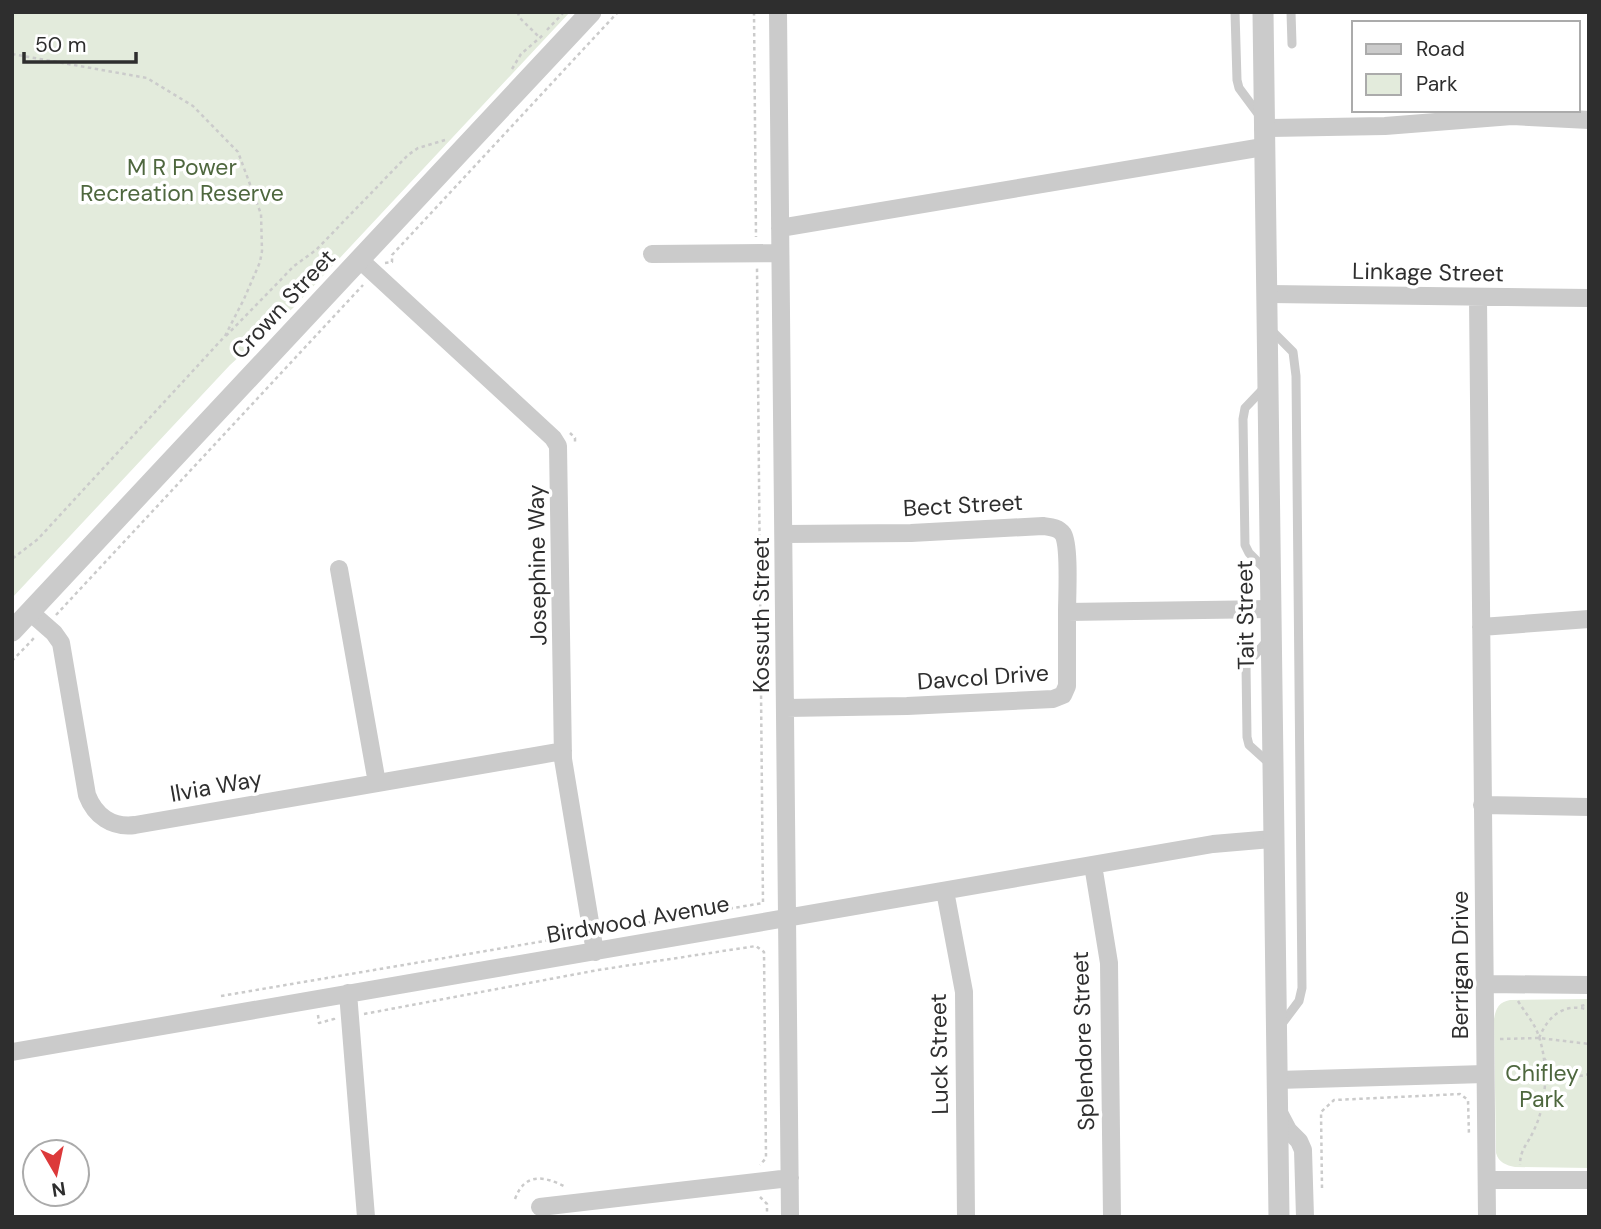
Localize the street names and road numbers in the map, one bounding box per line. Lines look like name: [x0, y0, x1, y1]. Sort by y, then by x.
street label: Crown Street: [224, 243, 342, 365]
street label: Linkage Street: [1352, 256, 1504, 288]
street label: Josephine Way: [521, 484, 553, 646]
street label: Bect Street: [902, 487, 1024, 523]
street label: Kossuth Street: [746, 537, 776, 693]
street label: Tait Street: [1229, 560, 1261, 670]
street label: Davcol Drive: [916, 657, 1050, 697]
street label: Ilvia Way: [168, 763, 265, 809]
street label: Birdwood Avenue: [544, 888, 732, 950]
street label: Berrigan Drive: [1445, 891, 1475, 1039]
street label: Splendore Street: [1065, 951, 1101, 1131]
street label: Luck Street: [923, 993, 955, 1115]

